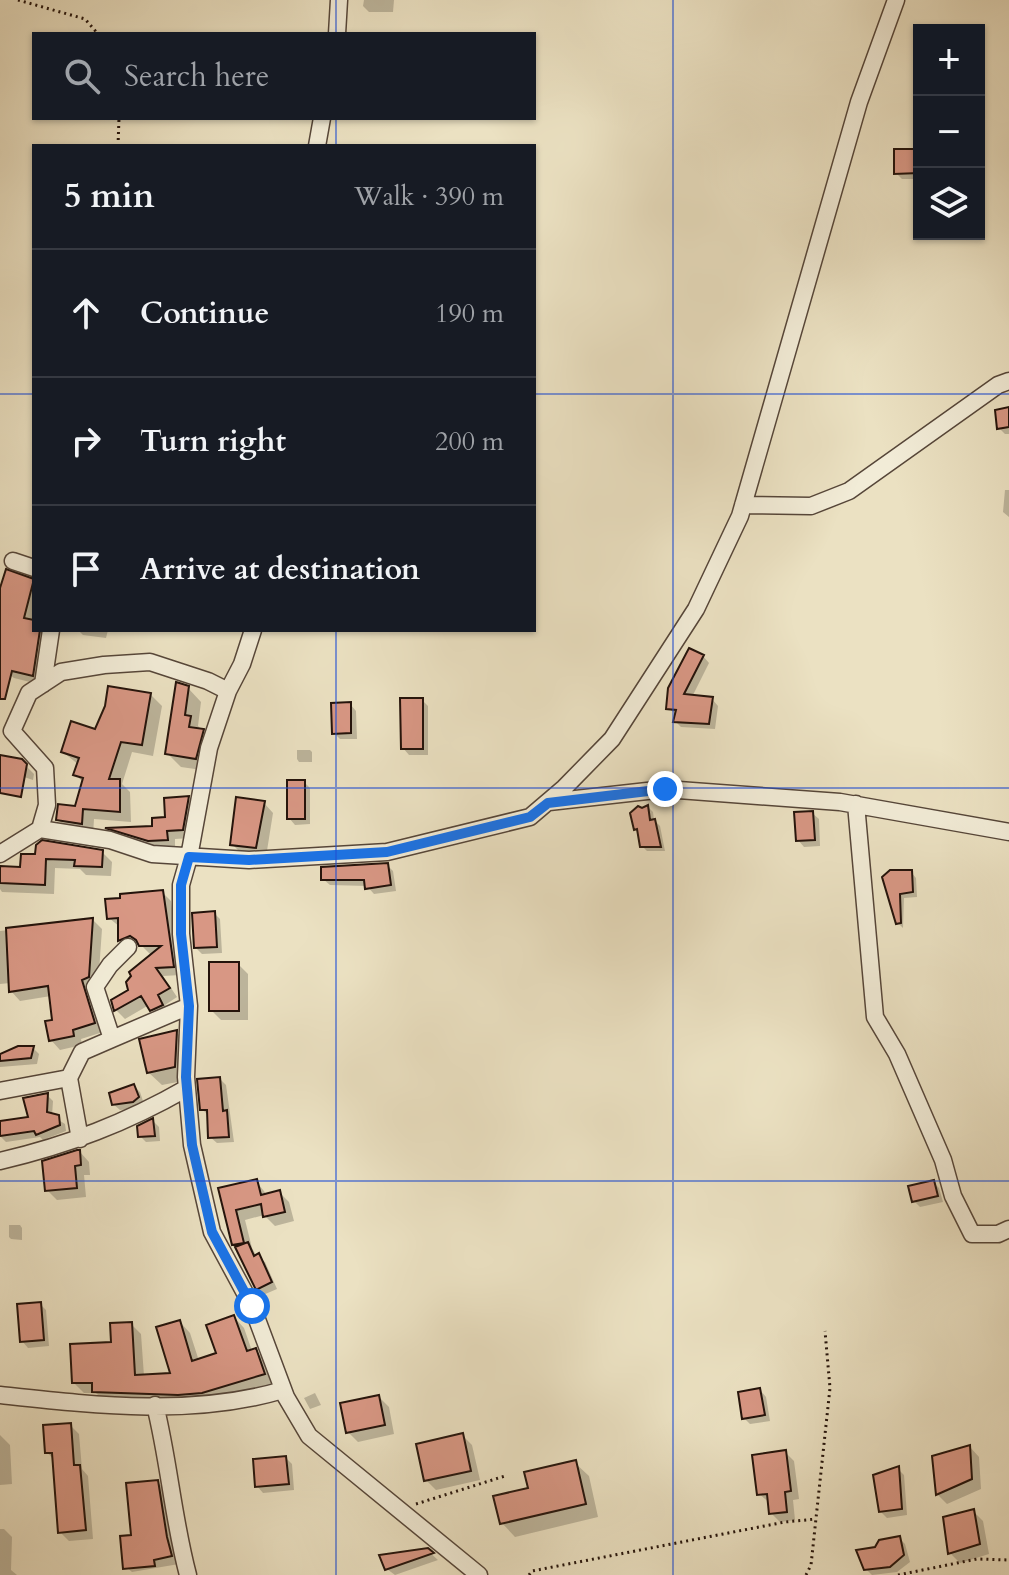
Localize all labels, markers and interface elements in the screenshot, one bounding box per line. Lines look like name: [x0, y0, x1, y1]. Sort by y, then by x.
map controls: [913, 24, 985, 240]
button: +: [913, 24, 985, 96]
search box: [32, 32, 536, 120]
icon: search: [60, 54, 104, 98]
text: Search here: [124, 56, 269, 97]
button: −: [913, 96, 985, 168]
button: layers: [913, 168, 985, 240]
text: 5 min: [64, 173, 155, 219]
text: Walk · 390 m: [354, 179, 504, 214]
icon: ahead: [64, 291, 108, 335]
text: Continue: [140, 293, 269, 334]
text: 190 m: [435, 296, 504, 331]
icon: right: [64, 419, 108, 463]
text: Turn right: [140, 421, 286, 462]
text: 200 m: [435, 424, 504, 459]
icon: arrive: [64, 547, 108, 591]
text: Arrive at destination: [140, 549, 420, 590]
route end: [647, 771, 683, 807]
route start: [234, 1288, 270, 1324]

